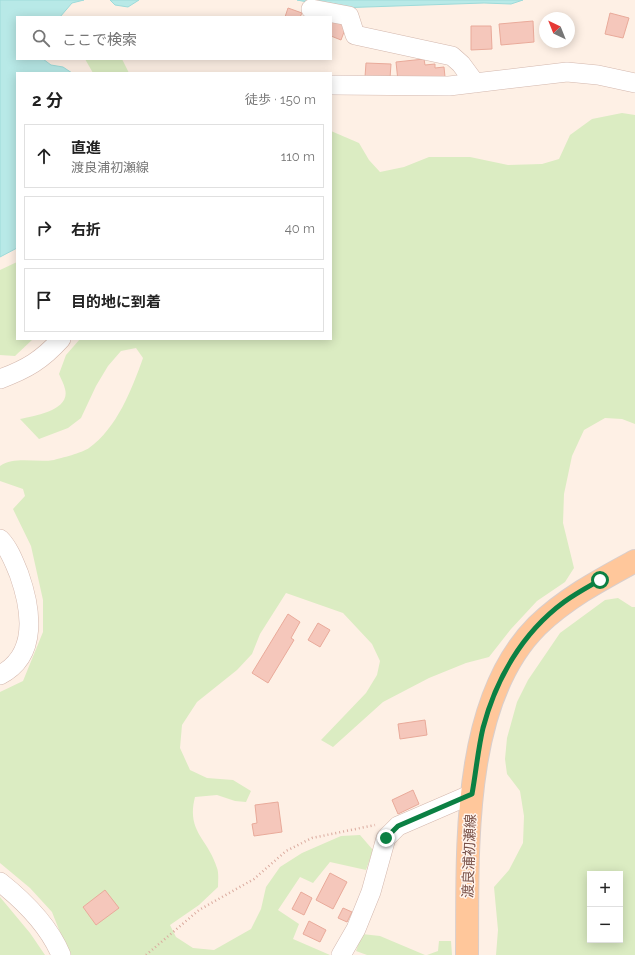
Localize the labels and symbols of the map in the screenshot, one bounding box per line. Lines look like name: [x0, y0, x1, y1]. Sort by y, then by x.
north arrow: [539, 12, 575, 48]
route start: [591, 571, 609, 589]
street label: 渡良浦初瀬線: [460, 814, 478, 898]
route end: [377, 829, 395, 847]

